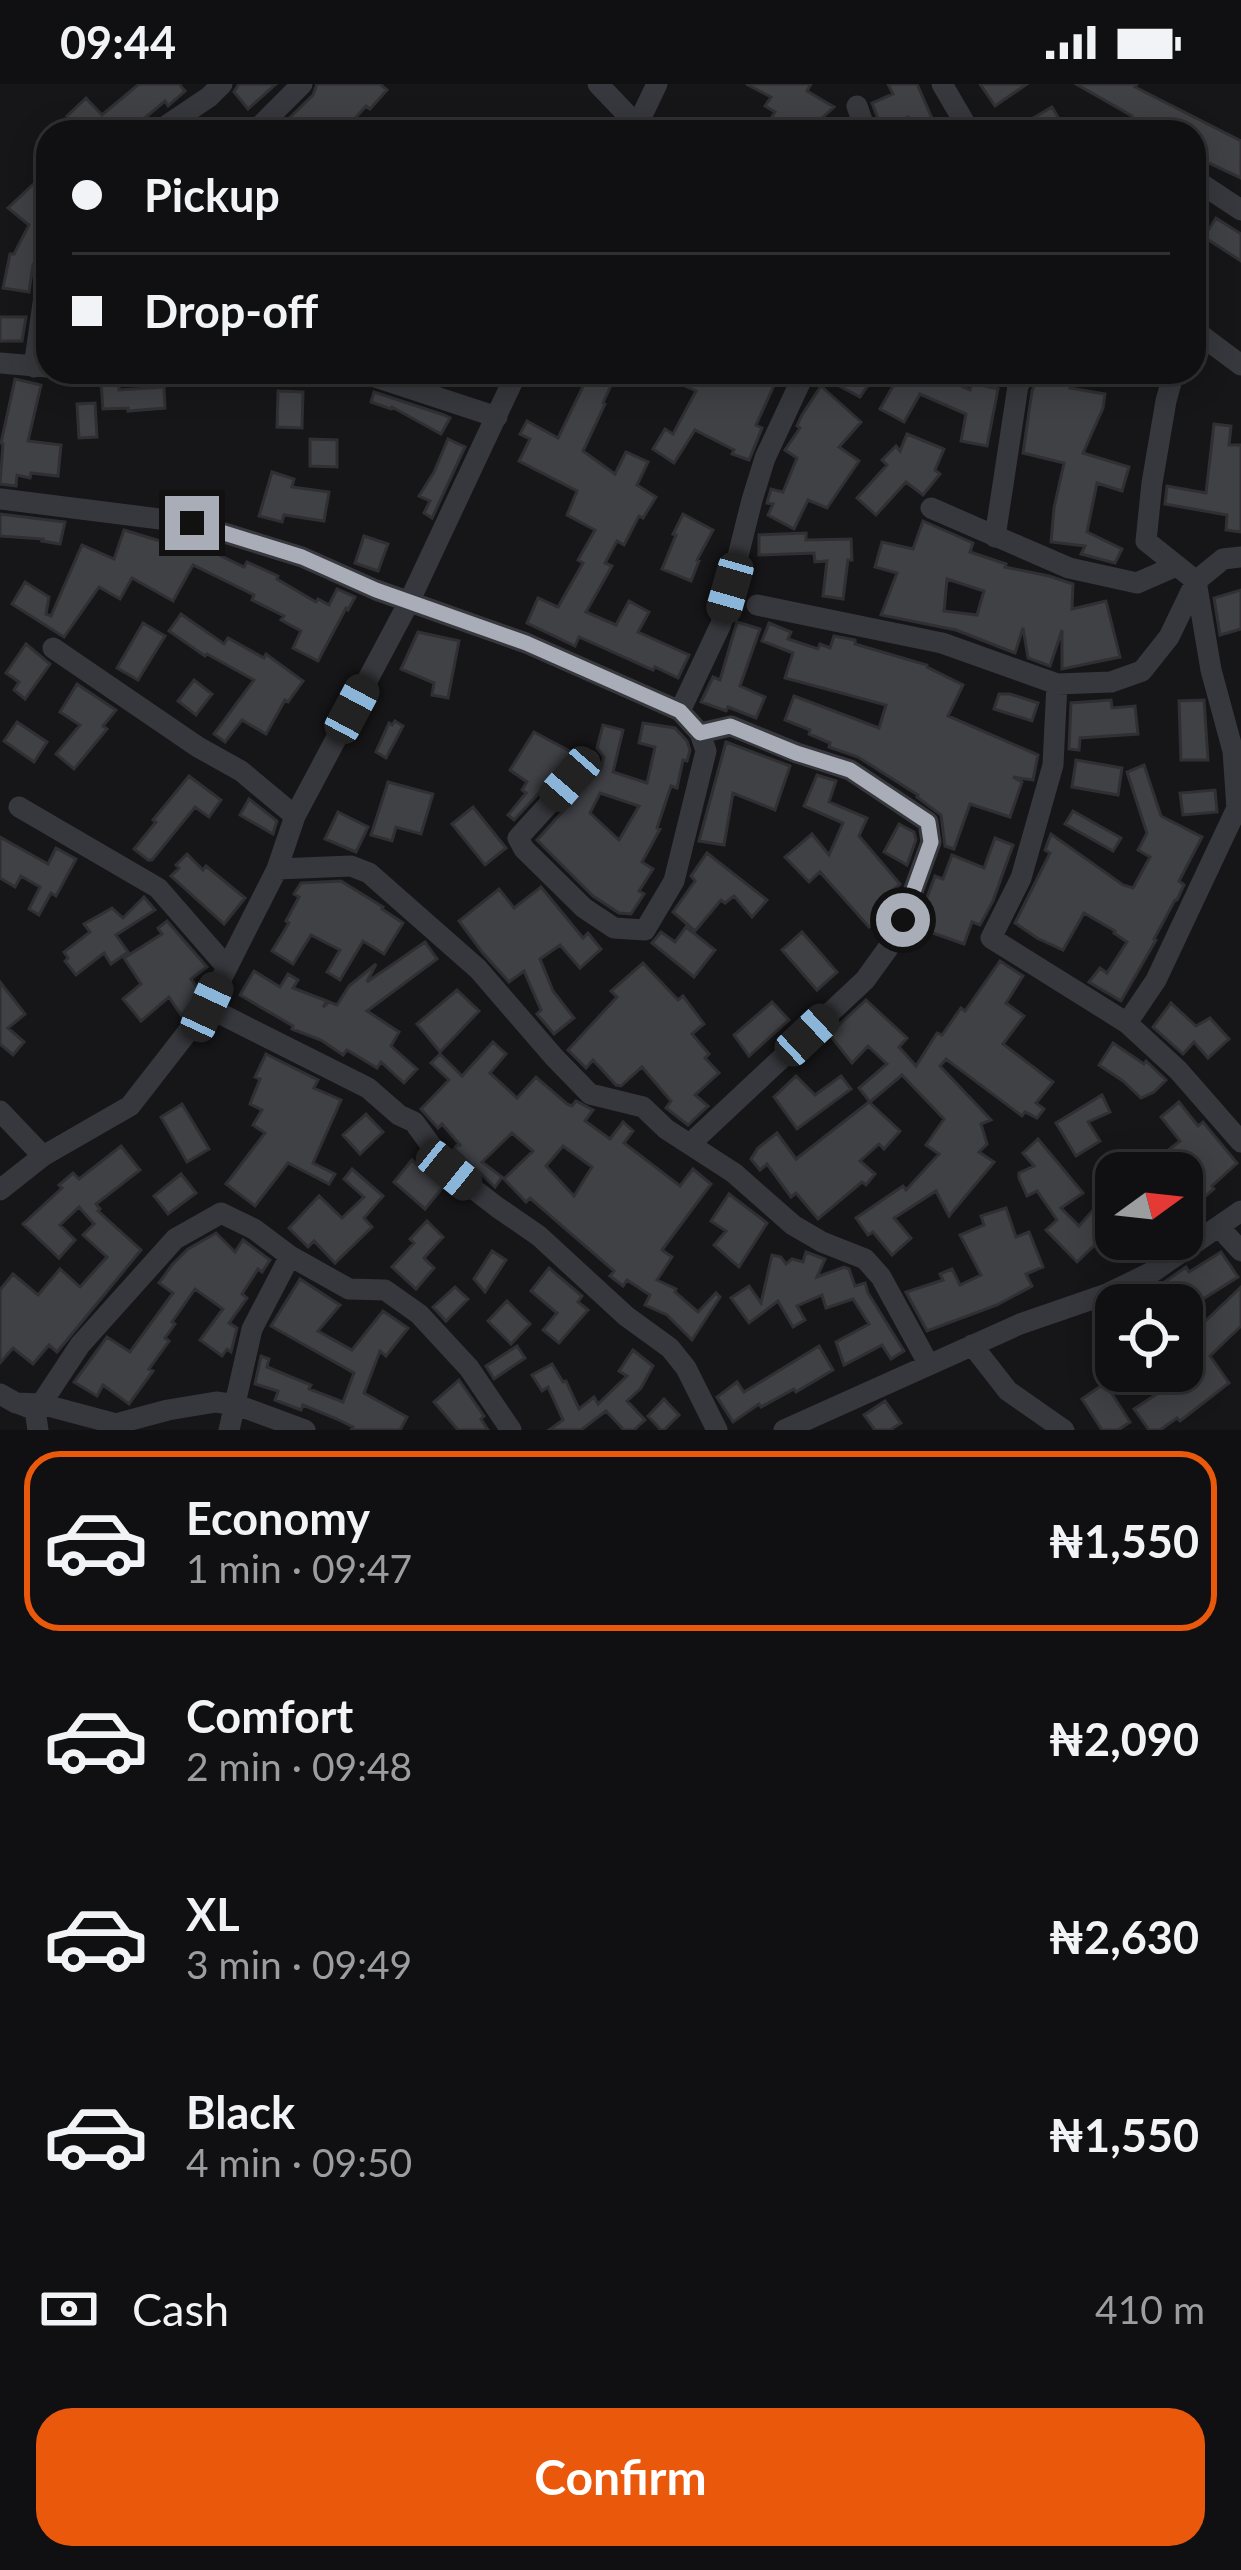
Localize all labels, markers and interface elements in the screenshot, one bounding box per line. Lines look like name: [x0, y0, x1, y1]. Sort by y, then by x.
text: 09:44: [60, 15, 176, 69]
text: Pickup: [144, 168, 280, 222]
text: Drop-off: [144, 284, 318, 338]
route end: [165, 496, 219, 550]
car: [703, 548, 757, 628]
car: [319, 669, 385, 749]
car: [533, 740, 607, 818]
route start: [876, 893, 930, 947]
car: [175, 967, 239, 1047]
car: [768, 997, 846, 1073]
car: [410, 1133, 488, 1207]
north arrow: [1095, 1152, 1203, 1260]
map controls: [1095, 1152, 1203, 1392]
button: locate: [1095, 1284, 1203, 1392]
icon: car: [42, 1487, 150, 1595]
text: Economy: [186, 1491, 370, 1545]
text: ₦1,550: [1048, 1514, 1199, 1568]
text: 1 min · 09:47: [186, 1545, 412, 1591]
icon: car: [42, 1685, 150, 1793]
text: Comfort: [186, 1689, 353, 1743]
text: ₦2,090: [1048, 1712, 1199, 1766]
text: 2 min · 09:48: [186, 1743, 412, 1789]
icon: car: [42, 1883, 150, 1991]
text: XL: [186, 1887, 240, 1941]
text: ₦2,630: [1048, 1910, 1199, 1964]
text: 3 min · 09:49: [186, 1941, 412, 1987]
icon: car: [42, 2081, 150, 2189]
text: Black: [186, 2085, 295, 2139]
text: ₦1,550: [1048, 2108, 1199, 2162]
text: 4 min · 09:50: [186, 2139, 412, 2185]
icon: cash: [36, 2276, 102, 2342]
text: Cash: [132, 2282, 229, 2336]
text: 410 m: [1095, 2286, 1205, 2332]
button: Confirm: [36, 2408, 1205, 2546]

